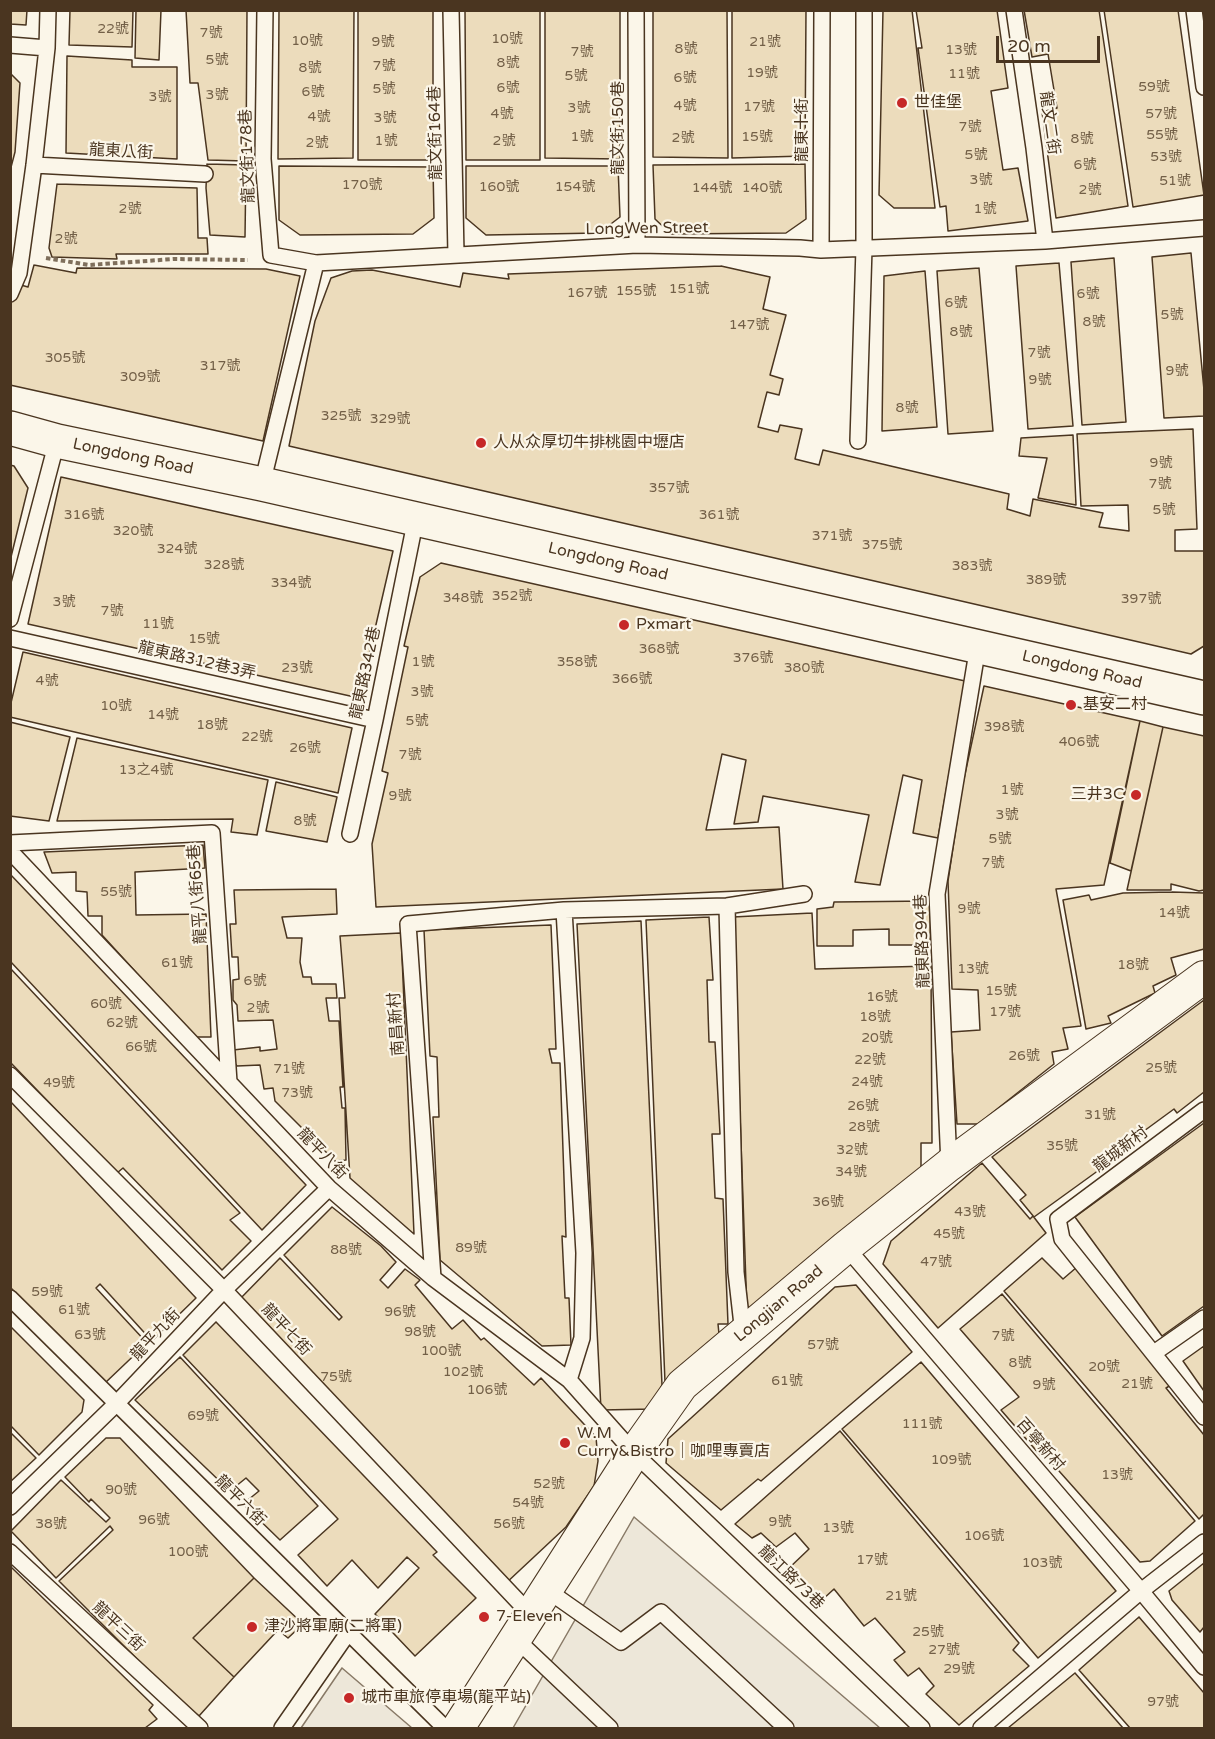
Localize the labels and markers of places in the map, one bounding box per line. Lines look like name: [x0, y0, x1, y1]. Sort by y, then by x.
place label: 世佳堡: [914, 93, 962, 113]
marker: 世佳堡: [895, 96, 909, 110]
place label: 人从众厚切牛排桃園中壢店: [493, 433, 685, 453]
marker: 人从众厚切牛排桃園中壢店: [474, 436, 488, 450]
place label: Pxmart: [636, 615, 691, 635]
marker: Pxmart: [617, 618, 631, 632]
place label: 基安二村: [1083, 695, 1147, 715]
marker: 基安二村: [1064, 698, 1078, 712]
place label: 三井3C: [1071, 785, 1124, 805]
marker: 三井3C: [1129, 788, 1143, 802]
place label: W.M Curry&Bistro｜咖哩專賣店: [577, 1424, 770, 1462]
marker: W.M Curry&Bistro｜咖哩專賣店: [558, 1436, 572, 1450]
place label: 7-Eleven: [496, 1607, 563, 1627]
marker: 7-Eleven: [477, 1610, 491, 1624]
place label: 津沙將軍廟(二將軍): [264, 1617, 402, 1637]
marker: 津沙將軍廟(二將軍): [245, 1620, 259, 1634]
place label: 城市車旅停車場(龍平站): [361, 1688, 531, 1708]
marker: 城市車旅停車場(龍平站): [342, 1691, 356, 1705]

